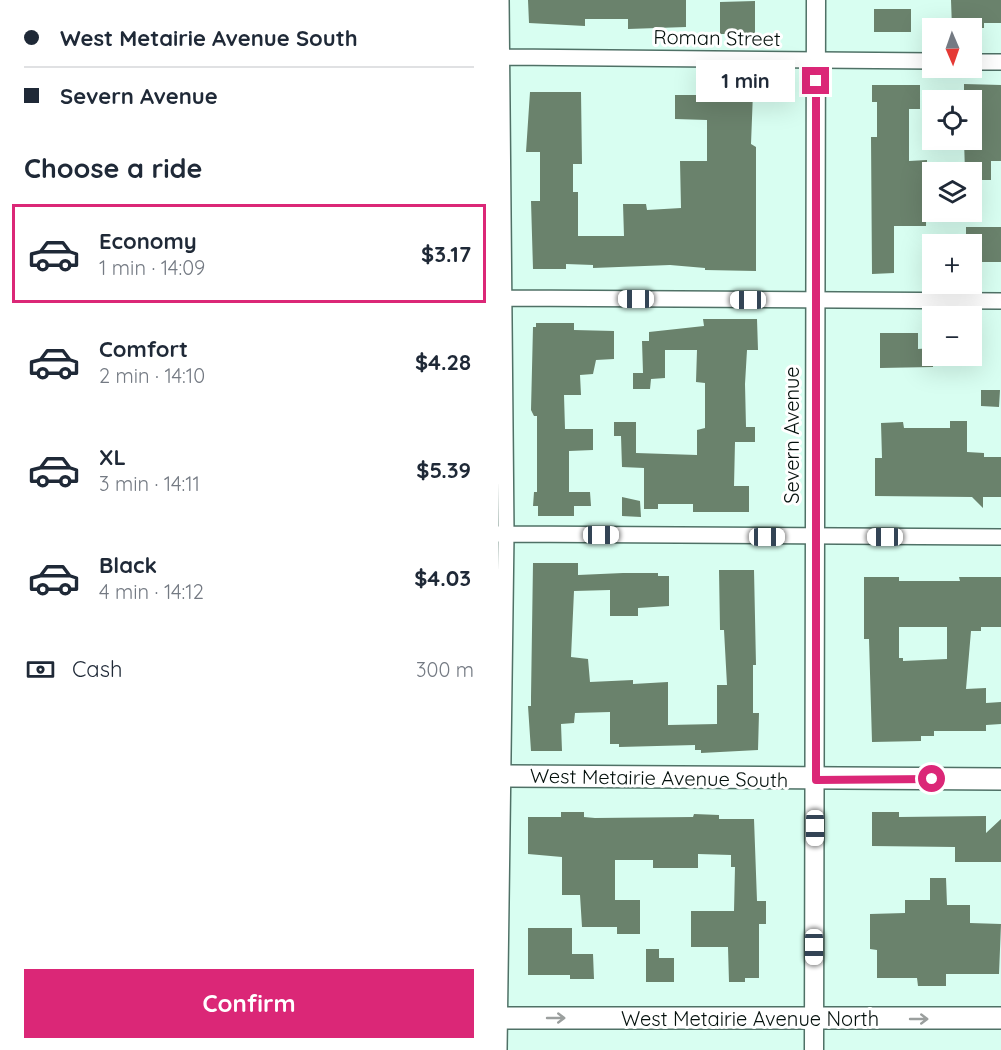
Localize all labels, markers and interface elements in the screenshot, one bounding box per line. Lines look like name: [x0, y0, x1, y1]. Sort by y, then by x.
north arrow: [922, 18, 982, 78]
map controls: [922, 18, 982, 366]
text: West Metairie Avenue South: [60, 24, 358, 52]
street label: Roman Street: [653, 24, 781, 51]
callout: 1 min: [696, 60, 795, 102]
route end: [802, 67, 829, 94]
text: 1 min: [721, 68, 770, 93]
text: Severn Avenue: [60, 82, 218, 110]
button: locate: [922, 90, 982, 150]
text: Choose a ride: [24, 151, 202, 185]
button: layers: [922, 162, 982, 222]
icon: car: [27, 227, 81, 281]
text: Economy: [99, 227, 197, 255]
button: +: [922, 234, 982, 294]
text: $3.17: [421, 240, 471, 268]
text: 1 min · 14:09: [99, 255, 205, 280]
car: [618, 290, 654, 308]
car: [730, 291, 766, 309]
button: −: [922, 306, 982, 366]
icon: car: [27, 335, 81, 389]
text: Comfort: [99, 335, 188, 363]
text: $4.28: [415, 348, 471, 376]
text: 2 min · 14:10: [99, 363, 205, 388]
street label: Severn Avenue: [779, 366, 804, 504]
icon: car: [27, 443, 81, 497]
text: XL: [99, 443, 126, 471]
text: $5.39: [416, 456, 471, 484]
text: 3 min · 14:11: [99, 471, 200, 496]
car: [583, 526, 619, 544]
car: [749, 528, 785, 546]
car: [867, 528, 903, 546]
icon: car: [27, 551, 81, 605]
text: Black: [99, 551, 157, 579]
text: $4.03: [414, 564, 471, 592]
text: 4 min · 14:12: [99, 579, 204, 604]
icon: cash: [24, 653, 57, 686]
text: Cash: [72, 655, 123, 683]
text: 300 m: [416, 657, 474, 682]
street label: West Metairie Avenue South: [530, 763, 788, 792]
route start: [918, 765, 945, 792]
car: [806, 810, 824, 846]
car: [805, 929, 823, 965]
button: Confirm: [24, 969, 474, 1038]
street label: West Metairie Avenue North: [621, 1006, 879, 1031]
one-way arrow: [546, 1012, 566, 1024]
one-way arrow: [909, 1013, 929, 1025]

